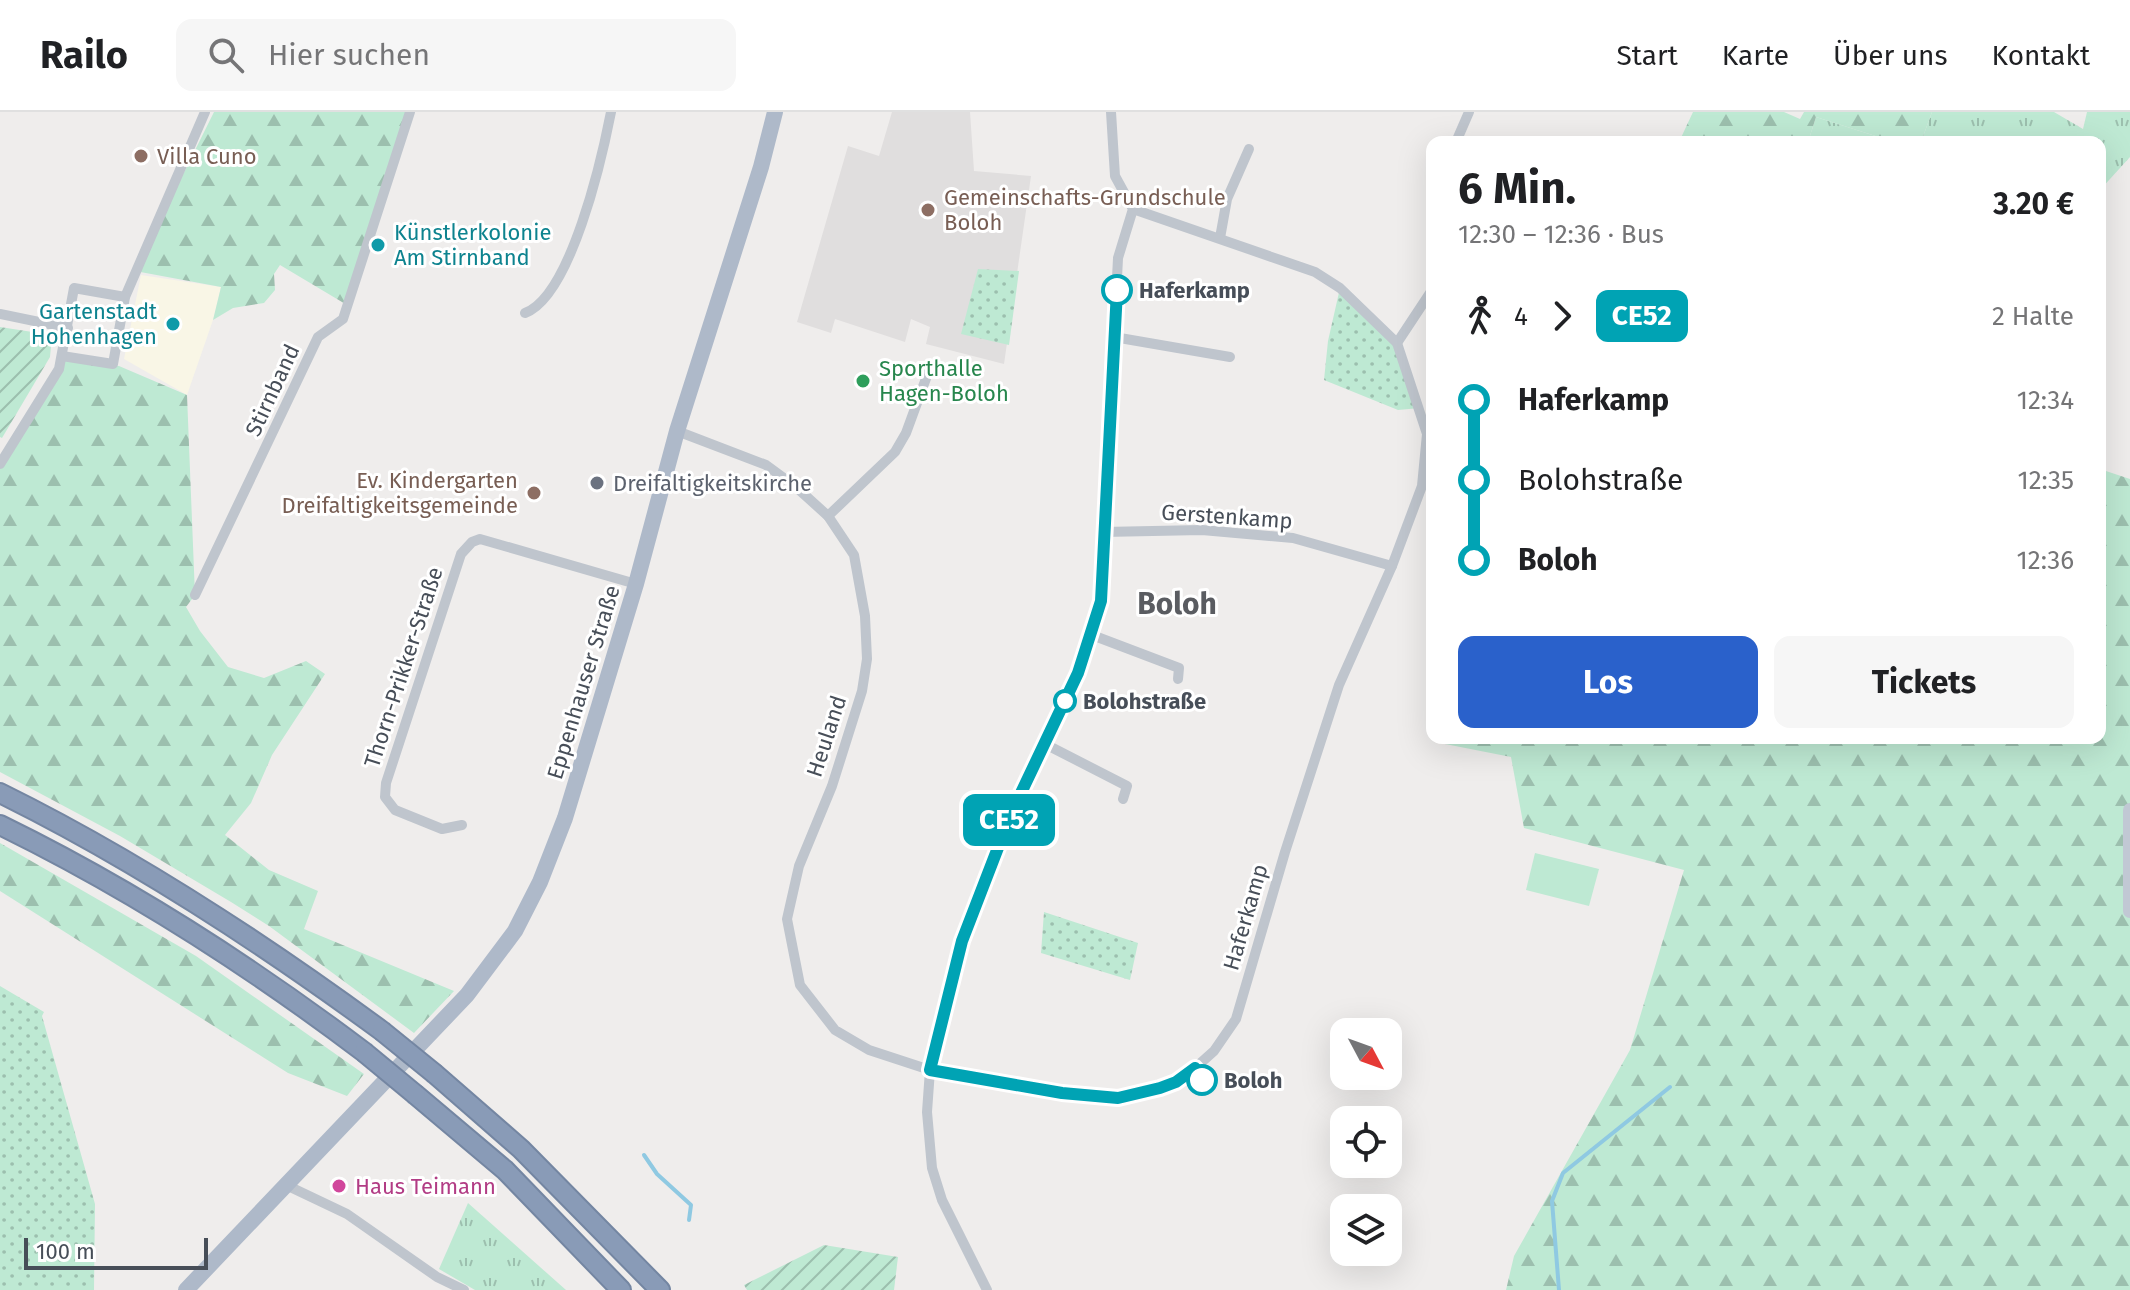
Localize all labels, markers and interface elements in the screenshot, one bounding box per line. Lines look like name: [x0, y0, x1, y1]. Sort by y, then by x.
search box: [176, 19, 736, 91]
text: Railo: [40, 32, 128, 78]
icon: search: [204, 33, 248, 77]
text: Hier suchen: [268, 37, 430, 73]
text: Start: [1616, 39, 1678, 72]
text: Karte: [1722, 39, 1789, 72]
text: Über uns: [1833, 39, 1948, 72]
text: Kontakt: [1992, 39, 2090, 72]
place label: Villa Cuno: [157, 143, 257, 170]
marker: Villa Cuno: [132, 147, 150, 165]
text: 6 Min.: [1458, 162, 1576, 215]
place label: Gemeinschafts-Grundschule Boloh: [944, 184, 1226, 236]
text: 3.20 €: [1993, 186, 2074, 222]
marker: Gemeinschafts-Grundschule Boloh: [919, 201, 937, 219]
place label: Künstlerkolonie Am Stirnband: [394, 219, 551, 271]
text: 12:30 – 12:36 · Bus: [1458, 219, 1664, 250]
marker: Künstlerkolonie Am Stirnband: [369, 236, 387, 254]
marker: Haferkamp: [1102, 275, 1132, 305]
place label: Haferkamp: [1139, 277, 1250, 304]
icon: walk: [1458, 294, 1502, 338]
icon: forward: [1540, 294, 1584, 338]
place label: Gartenstadt Hohenhagen: [31, 298, 157, 350]
text: CE52: [1612, 299, 1672, 332]
text: 4: [1514, 301, 1528, 332]
text: 2 Halte: [1992, 301, 2074, 332]
marker: Gartenstadt Hohenhagen: [164, 315, 182, 333]
street label: Stirnband: [239, 340, 305, 441]
place label: Sporthalle Hagen-Boloh: [879, 355, 1009, 407]
marker: Sporthalle Hagen-Boloh: [854, 372, 872, 390]
text: Haferkamp: [1518, 382, 1669, 418]
text: 12:34: [2017, 385, 2074, 416]
text: Bolohstraße: [1518, 462, 1683, 498]
text: 12:35: [2017, 465, 2074, 496]
place label: Ev. Kindergarten Dreifaltigkeitsgemeinde: [281, 467, 518, 519]
place label: Dreifaltigkeitskirche: [613, 470, 812, 497]
marker: Dreifaltigkeitskirche: [588, 474, 606, 492]
marker: Ev. Kindergarten Dreifaltigkeitsgemeinde: [525, 484, 543, 502]
street label: Gerstenkamp: [1160, 498, 1294, 535]
text: Boloh: [1518, 542, 1598, 578]
text: 12:36: [2017, 545, 2074, 576]
street label: Thorn-Prikker-Straße: [358, 564, 449, 771]
street label: Eppenhauser Straße: [541, 582, 626, 782]
district label: Boloh: [1137, 586, 1217, 622]
button: Los: [1458, 636, 1758, 728]
button: Tickets: [1774, 636, 2074, 728]
place label: Bolohstraße: [1083, 688, 1206, 715]
marker: Bolohstraße: [1054, 690, 1076, 712]
street label: Heuland: [801, 692, 852, 780]
line badge: CE52: [953, 794, 1065, 846]
text: CE52: [979, 803, 1039, 836]
street label: Haferkamp: [1217, 861, 1274, 973]
north arrow: [1330, 1018, 1402, 1090]
map controls: [1330, 1018, 1402, 1266]
marker: Boloh: [1187, 1065, 1217, 1095]
place label: Boloh: [1224, 1067, 1282, 1094]
button: locate: [1330, 1106, 1402, 1178]
place label: Haus Teimann: [355, 1173, 496, 1200]
marker: Haus Teimann: [330, 1177, 348, 1195]
button: layers: [1330, 1194, 1402, 1266]
scale bar: [24, 1234, 208, 1270]
text: 100 m: [36, 1238, 95, 1265]

